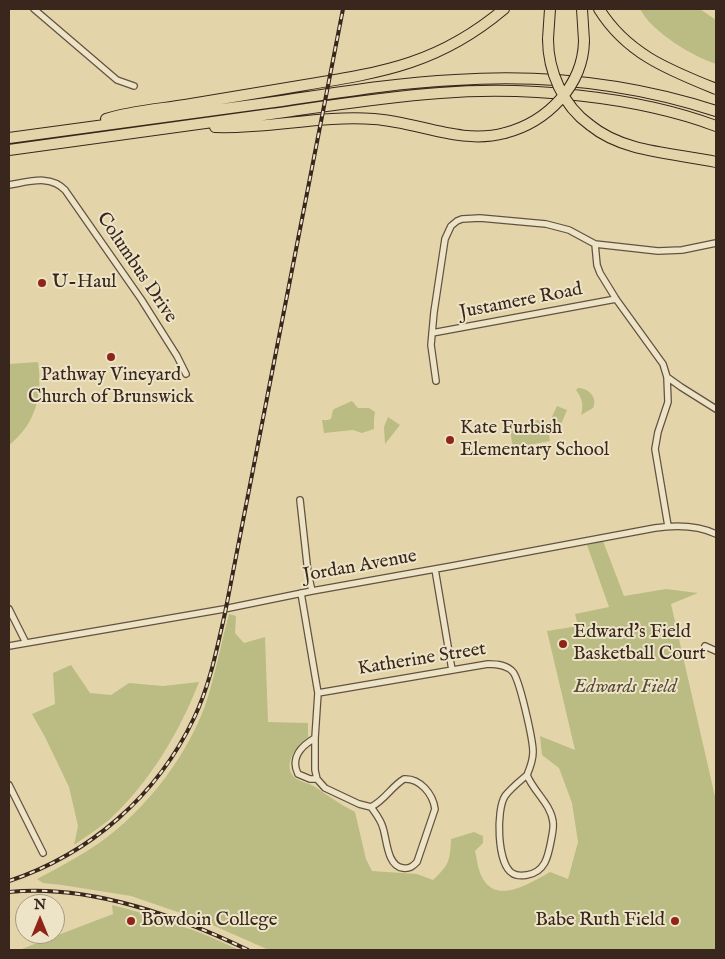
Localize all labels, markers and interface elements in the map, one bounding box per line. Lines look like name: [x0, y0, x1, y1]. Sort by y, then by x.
street label: Columbus Drive: [91, 208, 181, 328]
place label: U-Haul: [52, 272, 116, 294]
marker: U-Haul: [36, 277, 48, 289]
street label: Justamere Road: [458, 279, 584, 325]
marker: Pathway Vineyard Church of Brunswick: [105, 351, 117, 363]
place label: Pathway Vineyard Church of Brunswick: [28, 365, 194, 409]
place label: Kate Furbish Elementary School: [460, 418, 609, 462]
marker: Kate Furbish Elementary School: [444, 434, 456, 446]
street label: Jordan Avenue: [301, 546, 419, 588]
place label: Edward's Field Basketball Court: [573, 622, 706, 666]
marker: Edward's Field Basketball Court: [557, 638, 569, 650]
street label: Katherine Street: [356, 639, 488, 681]
park label: Edwards Field: [573, 677, 677, 699]
north arrow: [15, 894, 65, 944]
text: N: [34, 896, 46, 914]
place label: Bowdoin College: [141, 910, 277, 932]
place label: Babe Ruth Field: [535, 910, 665, 932]
marker: Bowdoin College: [125, 915, 137, 927]
marker: Babe Ruth Field: [669, 915, 681, 927]

